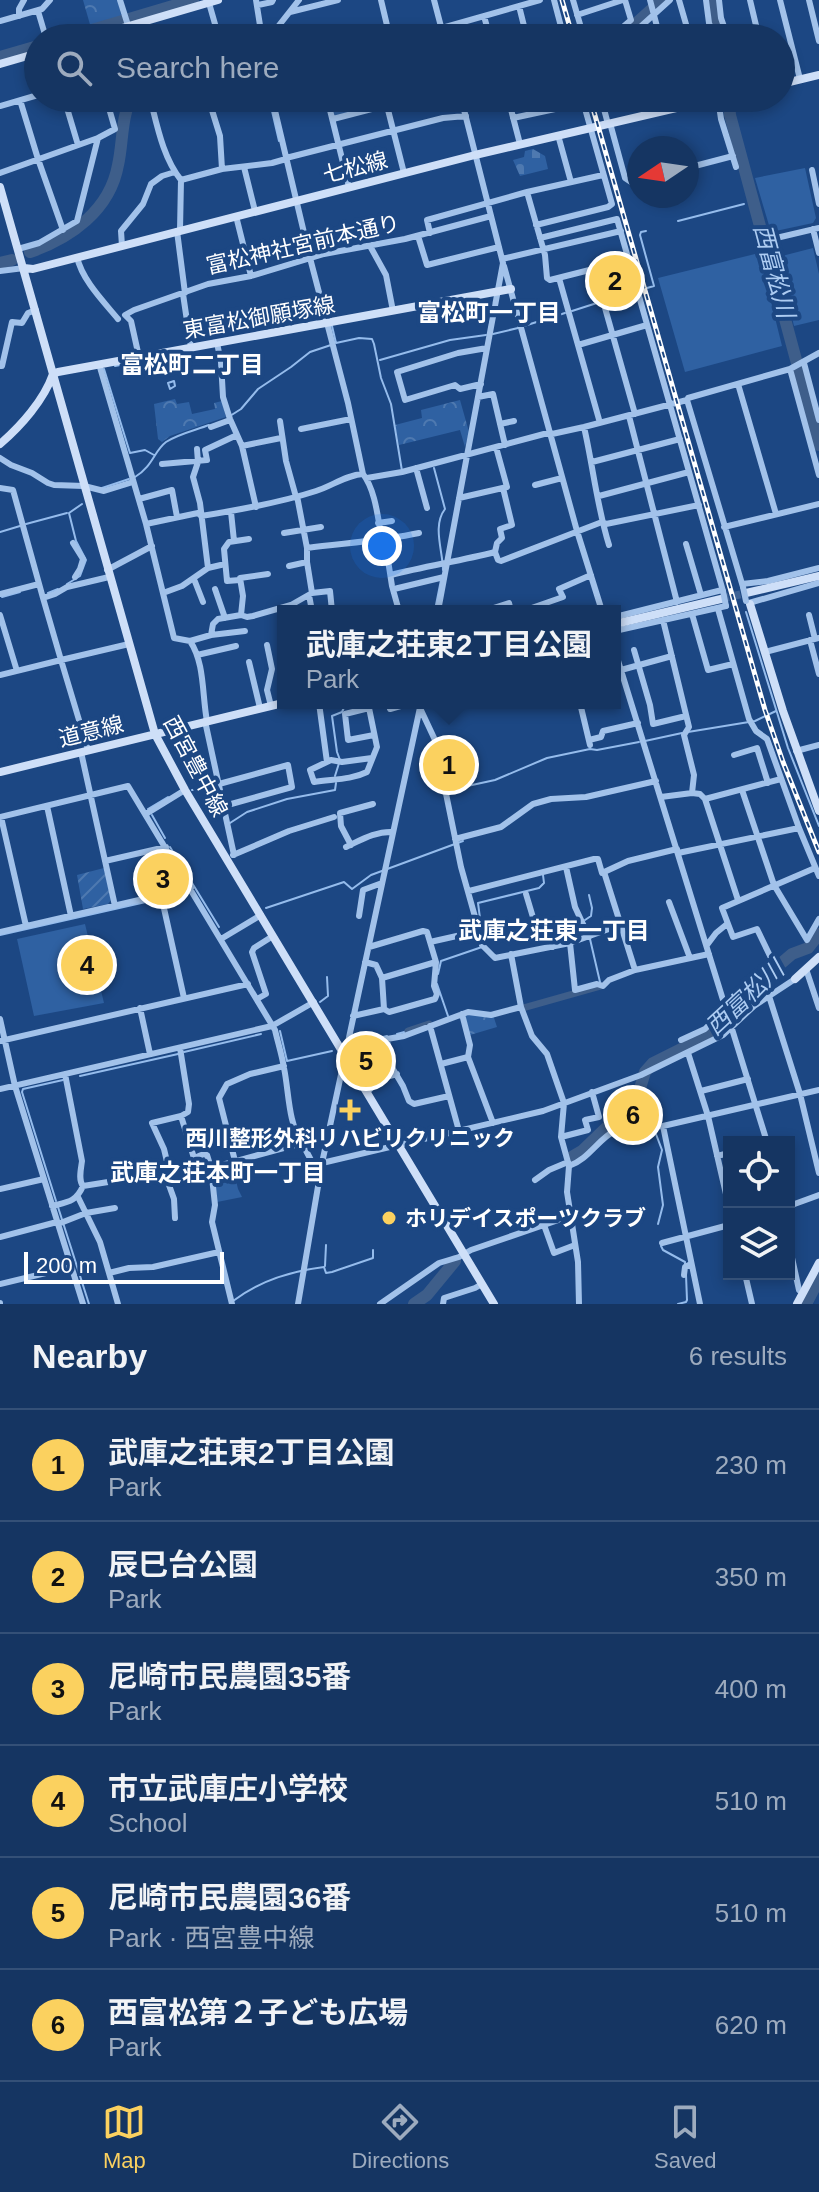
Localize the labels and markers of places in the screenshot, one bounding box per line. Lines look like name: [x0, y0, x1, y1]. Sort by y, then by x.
pin: 2: [589, 251, 641, 311]
pin: 1: [423, 735, 475, 795]
pin: 3: [137, 849, 189, 909]
pin: 4: [61, 935, 113, 995]
pin: 5: [340, 1031, 392, 1091]
pin: 6: [607, 1085, 659, 1145]
marker: 西川整形外科リハビリクリニック: [339, 1099, 361, 1121]
place label: 西川整形外科リハビリクリニック: [185, 1126, 515, 1151]
place label: ホリデイスポーツクラブ: [405, 1206, 646, 1231]
marker: ホリデイスポーツクラブ: [380, 1209, 398, 1227]

